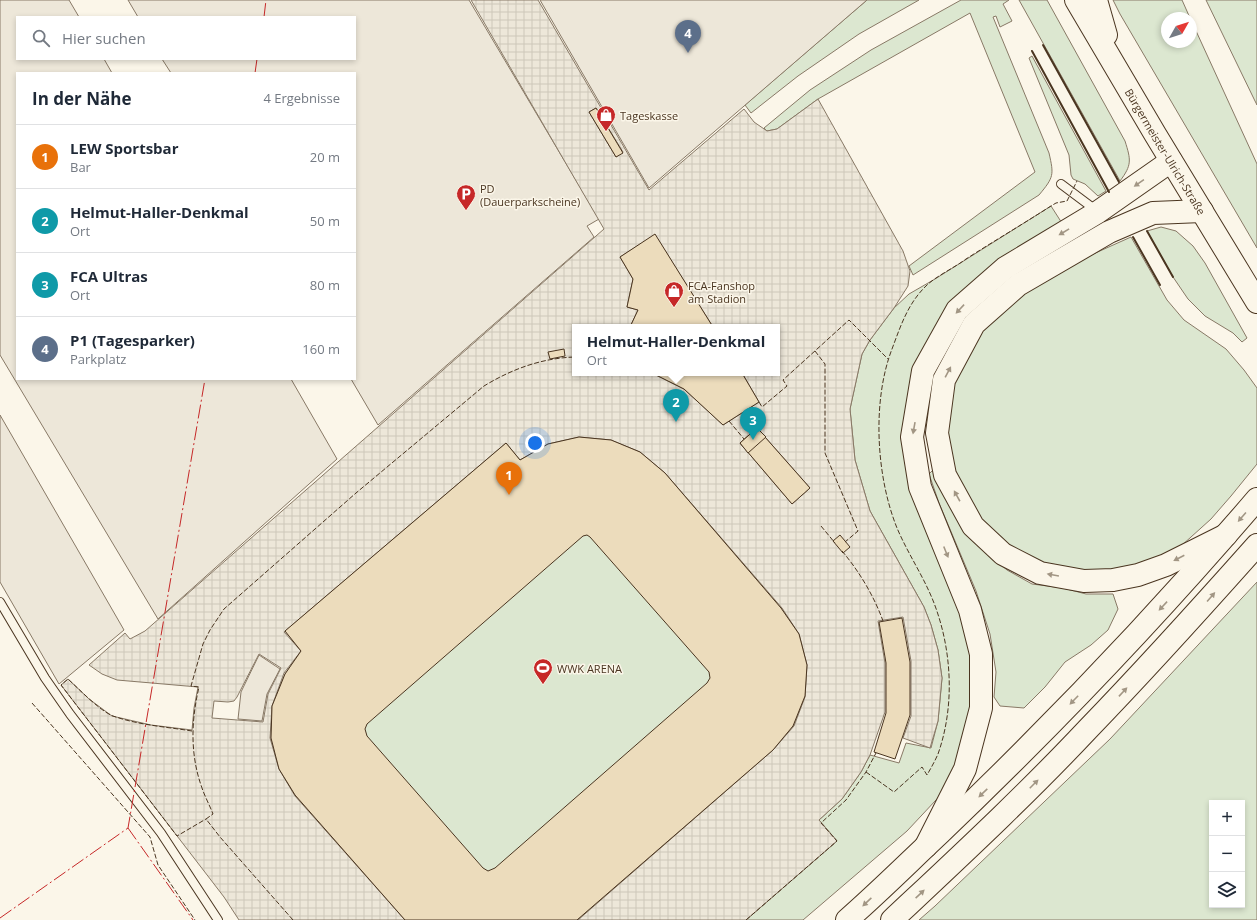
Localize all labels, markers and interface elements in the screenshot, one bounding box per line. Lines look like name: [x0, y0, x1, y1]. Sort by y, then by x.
north arrow: [1161, 12, 1197, 48]
search box: [16, 16, 356, 60]
pin: 4: [675, 20, 701, 53]
icon: search: [30, 27, 52, 49]
text: Hier suchen: [62, 28, 146, 48]
street label: Bürgermeister-Ulrich-Straße: [1122, 85, 1210, 217]
text: In der Nähe: [32, 87, 131, 110]
text: 4 Ergebnisse: [263, 89, 340, 107]
shop icon: Tageskasse: [595, 104, 617, 132]
place label: Tageskasse: [620, 108, 678, 123]
text: LEW Sportsbar: [70, 138, 178, 158]
text: 1: [41, 148, 49, 166]
text: 20 m: [310, 148, 340, 166]
text: Bar: [70, 158, 91, 176]
one-way arrow: [1134, 179, 1144, 187]
place label: PD (Dauerparkscheine): [480, 181, 580, 209]
parking icon: PD (Dauerparkscheine): [455, 183, 477, 211]
text: Helmut-Haller-Denkmal: [70, 202, 249, 222]
text: 2: [41, 212, 49, 230]
text: 50 m: [310, 212, 340, 230]
text: Ort: [70, 222, 90, 240]
one-way arrow: [1058, 229, 1070, 236]
text: FCA Ultras: [70, 266, 148, 286]
text: 3: [41, 276, 49, 294]
text: 80 m: [310, 276, 340, 294]
place label: FCA-Fanshop am Stadion: [688, 278, 755, 306]
shop icon: FCA-Fanshop am Stadion: [663, 280, 685, 308]
text: Ort: [70, 286, 90, 304]
one-way arrow: [955, 304, 965, 314]
popup: [572, 324, 780, 376]
text: P1 (Tagesparker): [70, 330, 195, 350]
text: Helmut-Haller-Denkmal: [587, 331, 765, 351]
text: 4: [41, 340, 49, 358]
text: 160 m: [302, 340, 340, 358]
text: Parkplatz: [70, 350, 126, 368]
text: Ort: [587, 351, 607, 369]
one-way arrow: [945, 366, 952, 378]
pin: 2: [663, 389, 689, 422]
pin: 3: [740, 407, 766, 440]
one-way arrow: [911, 422, 917, 434]
your location: [525, 433, 545, 453]
pin: 1: [496, 462, 522, 495]
one-way arrow: [953, 491, 960, 502]
one-way arrow: [1237, 512, 1246, 522]
one-way arrow: [944, 546, 950, 558]
one-way arrow: [1173, 555, 1185, 562]
one-way arrow: [1047, 572, 1059, 578]
one-way arrow: [1207, 592, 1216, 602]
one-way arrow: [1159, 601, 1168, 611]
sports icon: WWK ARENA: [532, 657, 554, 685]
place label: WWK ARENA: [557, 661, 622, 676]
one-way arrow: [1118, 688, 1127, 697]
one-way arrow: [1069, 695, 1079, 705]
one-way arrow: [1029, 779, 1039, 789]
one-way arrow: [978, 788, 988, 797]
map controls: [1209, 800, 1245, 908]
button: +: [1209, 800, 1245, 836]
button: −: [1209, 836, 1245, 872]
button: layers: [1209, 872, 1245, 908]
one-way arrow: [915, 889, 925, 898]
one-way arrow: [862, 897, 872, 907]

